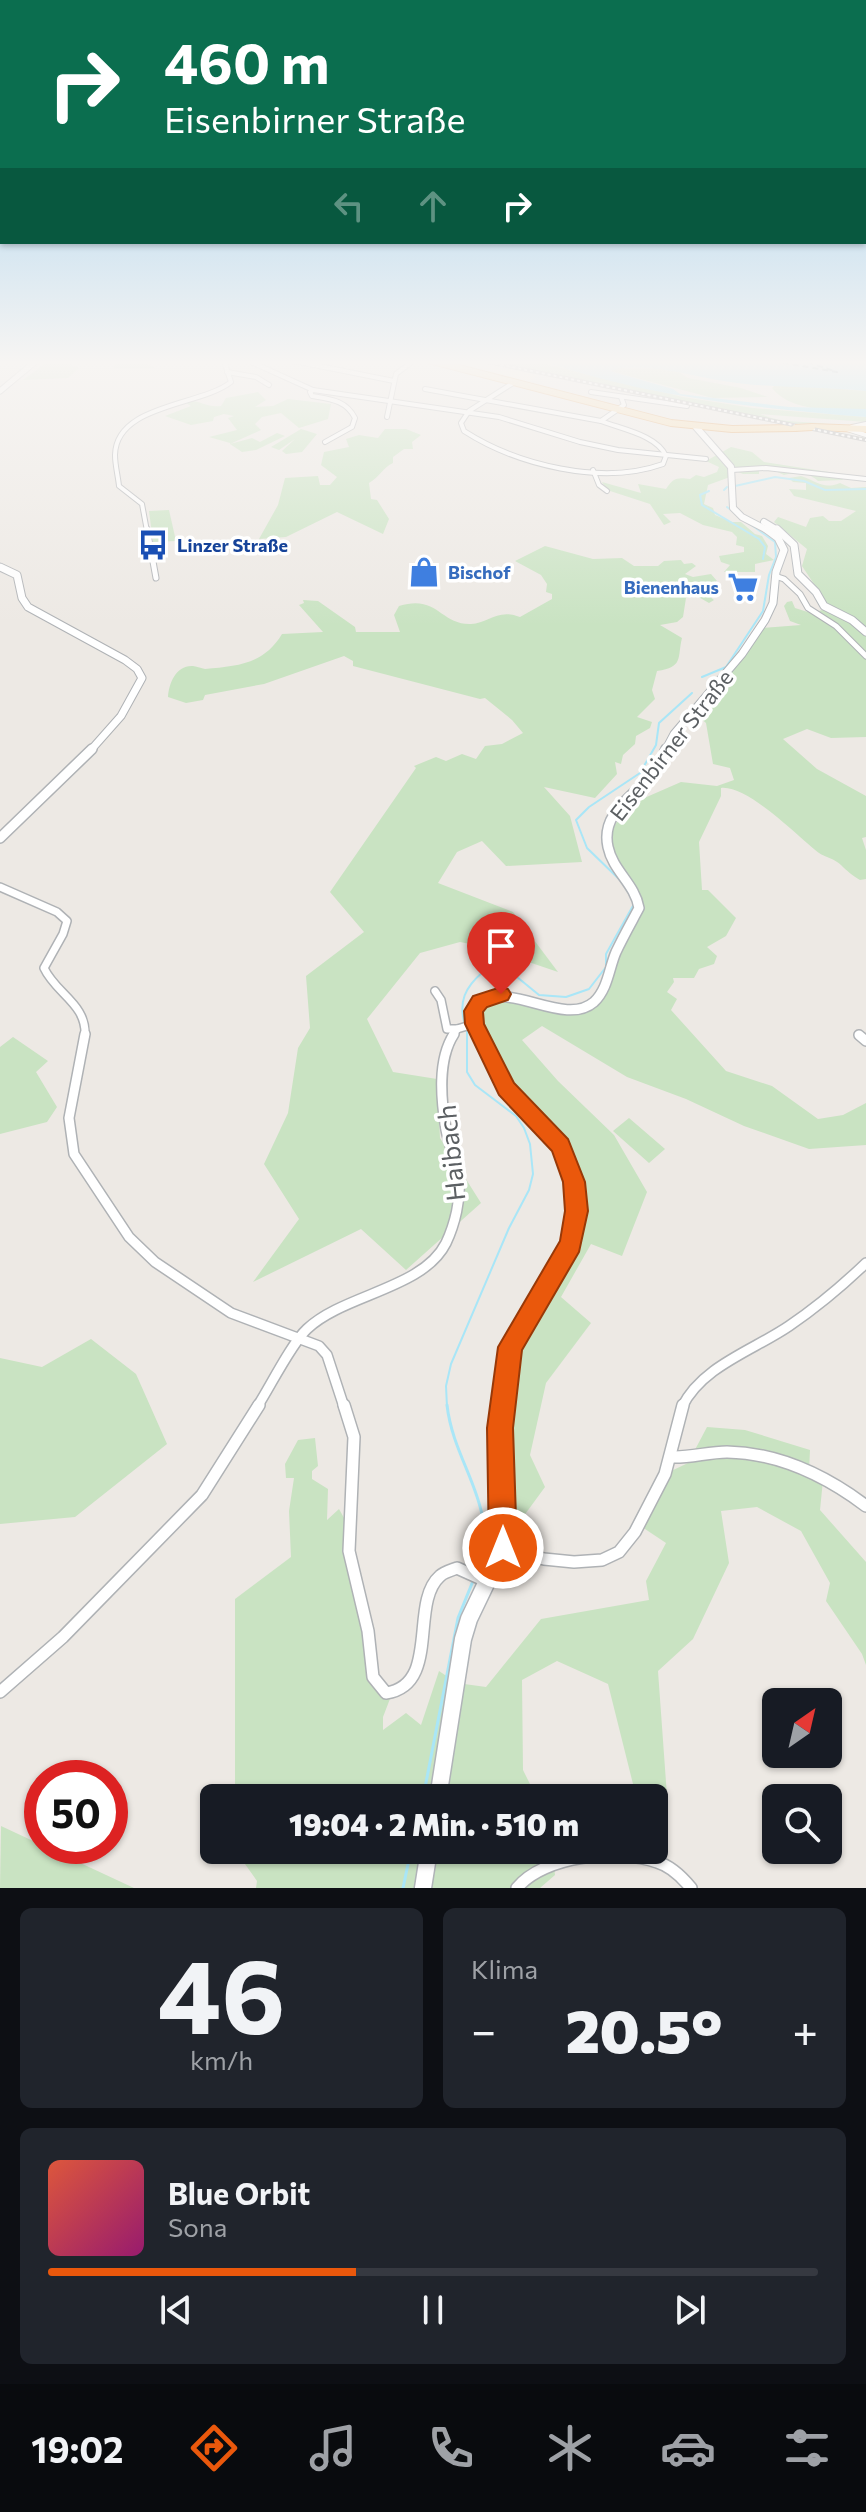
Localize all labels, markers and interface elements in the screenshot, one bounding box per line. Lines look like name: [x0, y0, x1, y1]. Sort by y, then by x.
text: 460 m: [164, 27, 330, 96]
icon: right: [32, 32, 136, 136]
text: Eisenbirner Straße: [164, 96, 466, 140]
icon: left: [327, 184, 371, 228]
icon: ahead: [411, 184, 455, 228]
icon: right: [495, 184, 539, 228]
bus stop icon: Linzer Straße: [136, 528, 170, 562]
place label: Linzer Straße: [177, 534, 288, 556]
shop icon: Bischof: [407, 555, 441, 589]
place label: Bischof: [448, 561, 511, 583]
supermarket icon: Bienenhaus: [726, 570, 760, 604]
place label: Bienenhaus: [624, 576, 719, 598]
street label: Eisenbirner Straße: [604, 664, 738, 826]
pin: [467, 912, 535, 994]
icon: arrive: [479, 924, 523, 968]
street label: Haibach: [430, 1103, 470, 1203]
position arrow: [461, 1506, 545, 1590]
north arrow: [762, 1688, 842, 1768]
map controls: [762, 1688, 842, 1864]
speed limit sign: 50: [24, 1760, 128, 1864]
button: search: [762, 1784, 842, 1864]
text: 19:04 · 2 Min. · 510 m: [289, 1805, 579, 1842]
text: 46: [158, 1928, 285, 2055]
text: Klima: [471, 1953, 538, 1984]
text: 20.5°: [565, 1992, 723, 2065]
text: −: [471, 2002, 496, 2056]
text: +: [792, 2002, 818, 2056]
text: km/h: [190, 2044, 253, 2075]
text: Blue Orbit: [168, 2174, 310, 2211]
text: Sona: [168, 2211, 227, 2242]
icon: previous: [154, 2288, 198, 2332]
icon: pause: [411, 2288, 455, 2332]
icon: next: [668, 2288, 712, 2332]
icon: directions: [186, 2420, 242, 2476]
icon: music: [305, 2420, 361, 2476]
icon: phone: [423, 2420, 479, 2476]
icon: climate: [542, 2420, 598, 2476]
icon: car: [660, 2420, 716, 2476]
icon: filters: [779, 2420, 835, 2476]
text: 19:02: [31, 2426, 123, 2470]

